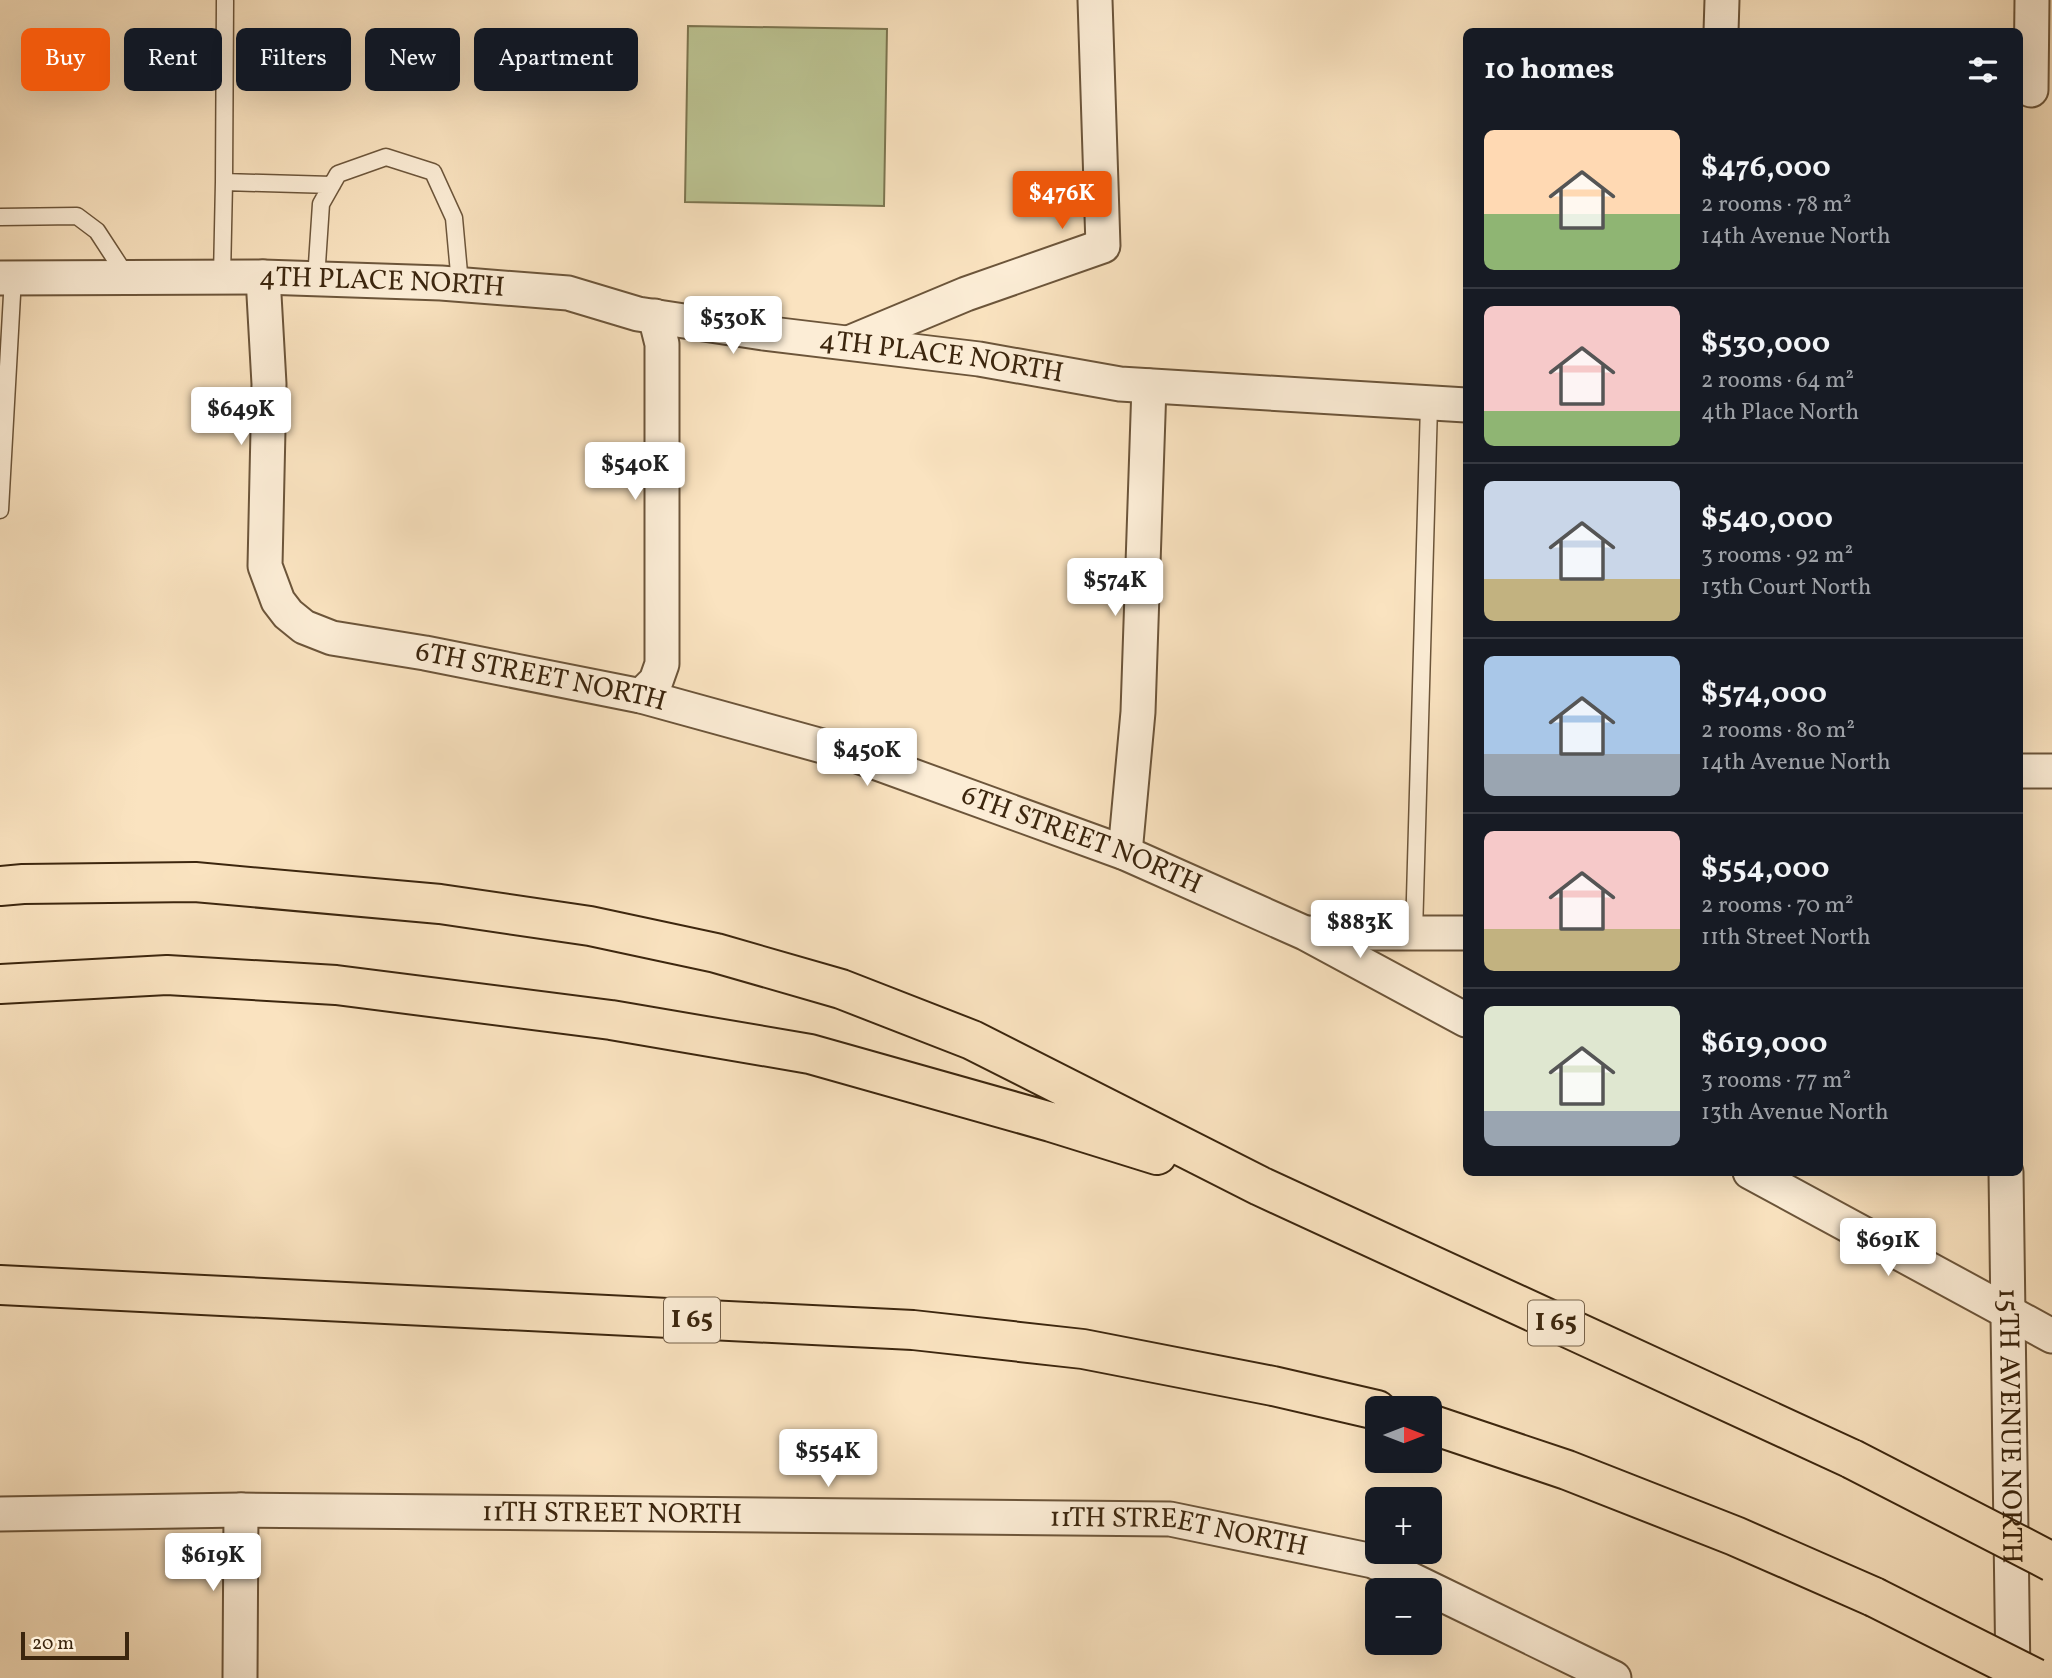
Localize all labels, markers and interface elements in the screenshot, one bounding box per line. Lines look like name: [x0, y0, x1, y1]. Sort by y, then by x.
chip: Buy: [21, 28, 110, 91]
chip: Rent: [124, 28, 222, 91]
chip: Filters: [236, 28, 351, 91]
chip: New: [365, 28, 460, 91]
chip: Apartment: [474, 28, 638, 91]
text: 10 homes: [1484, 49, 1614, 91]
icon: filters: [1964, 51, 2002, 89]
text: $476,000: [1701, 147, 1831, 189]
icon: home: [1540, 158, 1624, 242]
pin: $476K: [1013, 172, 1111, 231]
text: $476K: [1029, 178, 1095, 210]
text: 2 rooms · 78 m²: [1701, 189, 1852, 221]
text: 14th Avenue North: [1701, 221, 1891, 253]
street label: 4TH PLACE NORTH: [258, 257, 506, 307]
pin: $530K: [684, 296, 782, 356]
text: $530K: [700, 303, 766, 335]
street label: 4TH PLACE NORTH: [817, 320, 1067, 393]
text: $530,000: [1701, 323, 1830, 365]
icon: home: [1540, 334, 1624, 418]
text: 2 rooms · 64 m²: [1701, 365, 1854, 397]
pin: $649K: [192, 388, 290, 447]
text: $649K: [207, 394, 275, 426]
text: 4th Place North: [1701, 397, 1859, 429]
pin: $540K: [586, 442, 684, 502]
text: $540K: [601, 449, 669, 481]
text: $540,000: [1701, 498, 1833, 540]
icon: home: [1540, 509, 1624, 593]
text: 3 rooms · 92 m²: [1701, 540, 1853, 572]
pin: $574K: [1066, 558, 1164, 618]
text: $574K: [1083, 565, 1147, 597]
text: 13th Court North: [1701, 572, 1871, 604]
street label: 6TH STREET NORTH: [413, 632, 671, 722]
text: $574,000: [1701, 673, 1827, 715]
icon: home: [1540, 684, 1624, 768]
text: 2 rooms · 80 m²: [1701, 715, 1855, 747]
pin: $450K: [818, 728, 916, 788]
text: $450K: [833, 735, 901, 767]
text: 14th Avenue North: [1701, 747, 1891, 779]
street label: 6TH STREET NORTH: [956, 776, 1208, 904]
text: $554,000: [1701, 848, 1829, 890]
icon: home: [1540, 859, 1624, 943]
text: 2 rooms · 70 m²: [1701, 890, 1854, 922]
pin: $883K: [1311, 900, 1409, 960]
text: $883K: [1327, 907, 1393, 939]
text: 11th Street North: [1701, 922, 1871, 954]
text: $619,000: [1701, 1023, 1828, 1065]
icon: home: [1540, 1034, 1624, 1118]
text: 3 rooms · 77 m²: [1701, 1065, 1851, 1097]
text: 13th Avenue North: [1701, 1097, 1889, 1129]
pin: $691K: [1839, 1218, 1937, 1278]
text: $691K: [1856, 1225, 1920, 1257]
street label: 15TH AVENUE NORTH: [1988, 1288, 2031, 1564]
road number: I 65: [664, 1298, 720, 1343]
road number: I 65: [1528, 1300, 1584, 1346]
north arrow: [1365, 1396, 1442, 1474]
map controls: [1365, 1396, 1442, 1655]
pin: $554K: [779, 1430, 877, 1489]
text: $554K: [795, 1436, 861, 1468]
button: +: [1365, 1487, 1442, 1564]
street label: 11TH STREET NORTH: [482, 1493, 742, 1534]
street label: 11TH STREET NORTH: [1049, 1498, 1311, 1566]
pin: $619K: [164, 1534, 262, 1593]
text: $619K: [181, 1540, 245, 1572]
button: −: [1365, 1578, 1442, 1655]
scale bar: [21, 1629, 130, 1661]
text: 20 m: [32, 1631, 74, 1657]

